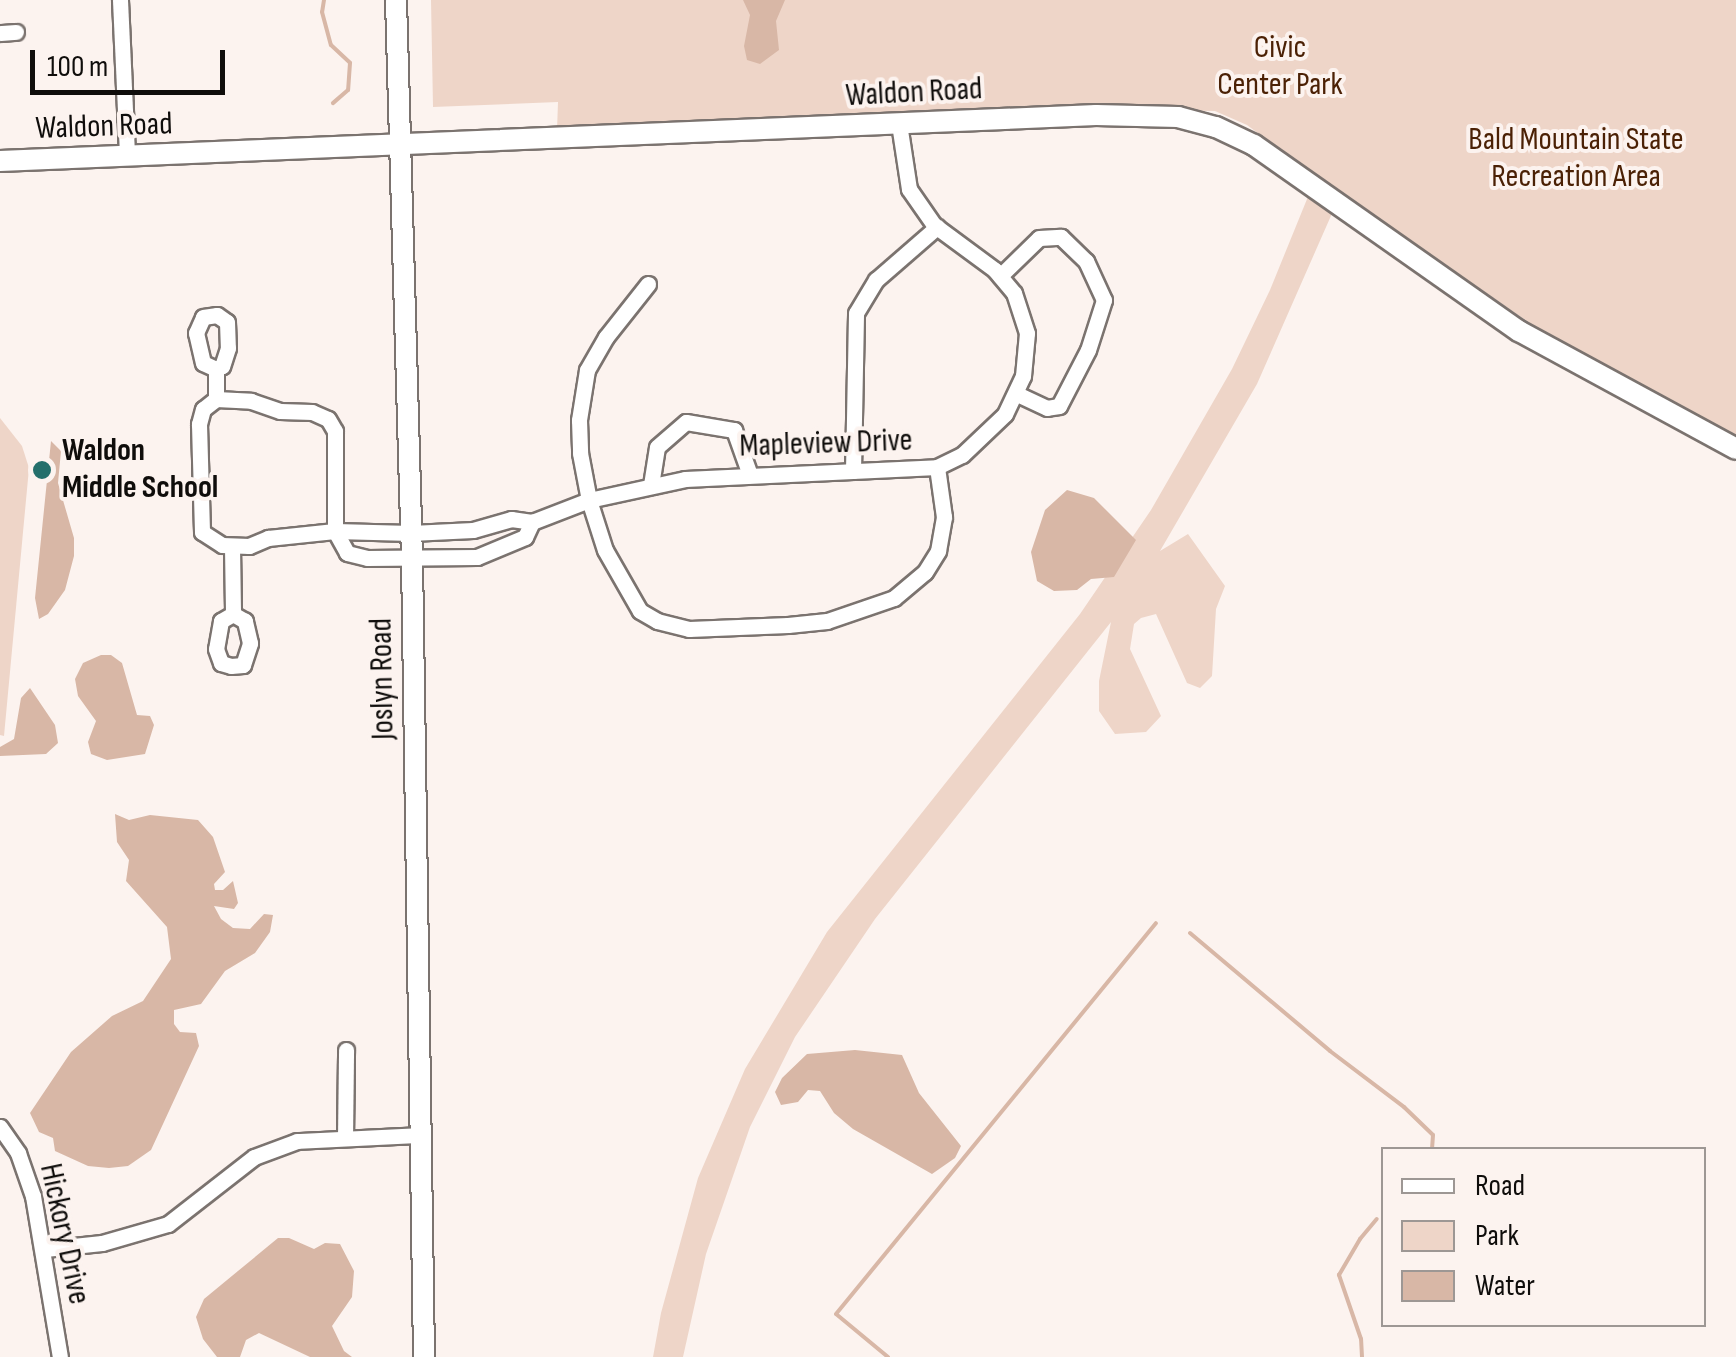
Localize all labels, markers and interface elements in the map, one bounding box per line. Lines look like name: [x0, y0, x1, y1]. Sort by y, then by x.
scale bar: [35, 30, 230, 92]
park label: Civic Center Park: [1217, 30, 1343, 105]
text: 100 m: [47, 49, 108, 85]
street label: Waldon Road: [845, 70, 983, 116]
street label: Waldon Road: [35, 105, 173, 149]
park label: Bald Mountain State Recreation Area: [1468, 122, 1684, 197]
street label: Mapleview Drive: [739, 422, 913, 466]
place label: Waldon Middle School: [62, 433, 218, 508]
marker: Waldon Middle School: [31, 459, 53, 481]
street label: Joslyn Road: [363, 618, 403, 740]
legend: [1381, 1147, 1706, 1327]
street label: Hickory Drive: [30, 1160, 98, 1308]
text: Road: [1475, 1168, 1525, 1204]
text: Park: [1475, 1218, 1519, 1254]
text: Water: [1475, 1268, 1535, 1304]

